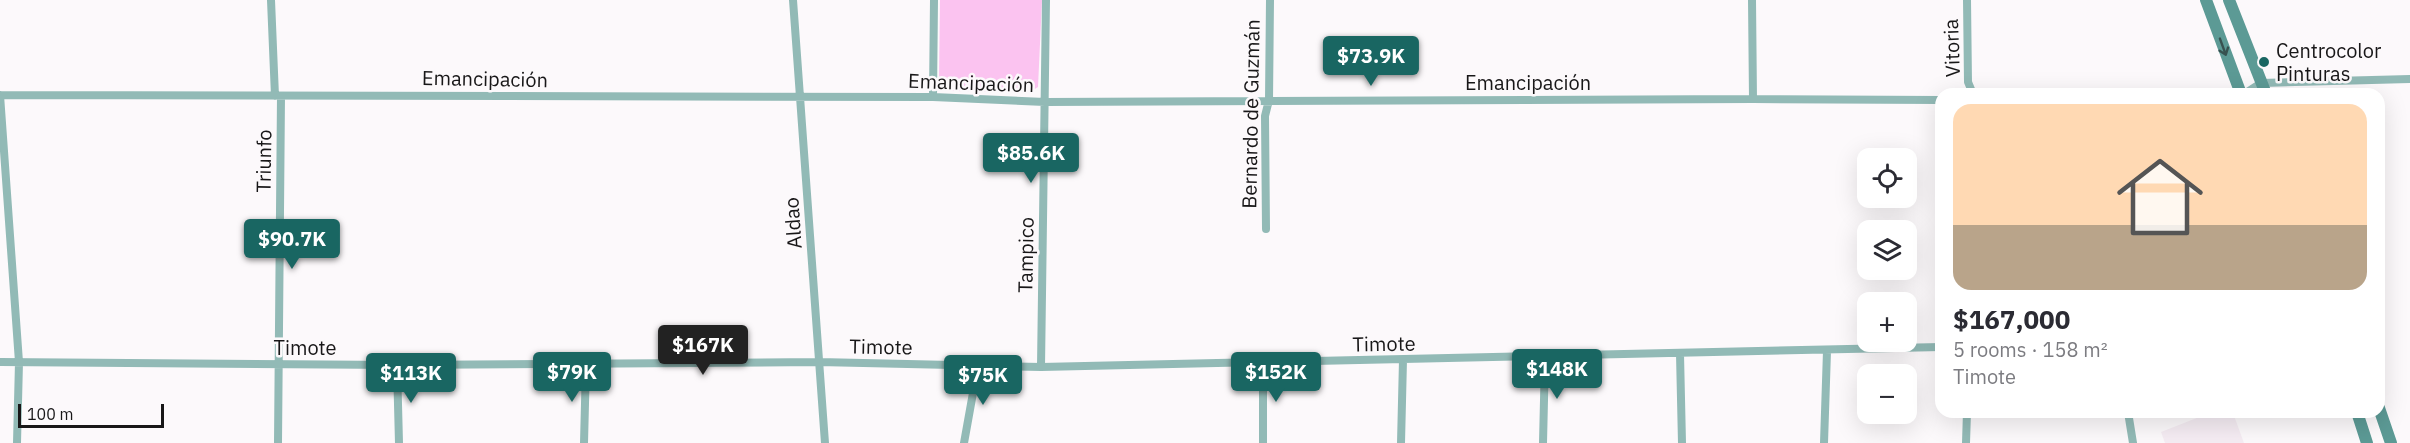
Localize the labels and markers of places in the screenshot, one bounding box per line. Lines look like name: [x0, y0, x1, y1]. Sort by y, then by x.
pin: $73.9K: [1322, 36, 1420, 87]
place label: Centrocolor Pinturas: [2276, 37, 2381, 87]
marker: Centrocolor Pinturas: [2257, 55, 2271, 69]
pin: $85.6K: [982, 133, 1080, 184]
pin: $90.7K: [243, 219, 341, 270]
pin: $167K: [661, 325, 745, 376]
pin: $148K: [1515, 349, 1599, 400]
pin: $79K: [536, 352, 608, 403]
pin: $152K: [1234, 352, 1318, 403]
pin: $113K: [369, 353, 453, 404]
pin: $75K: [947, 355, 1019, 406]

